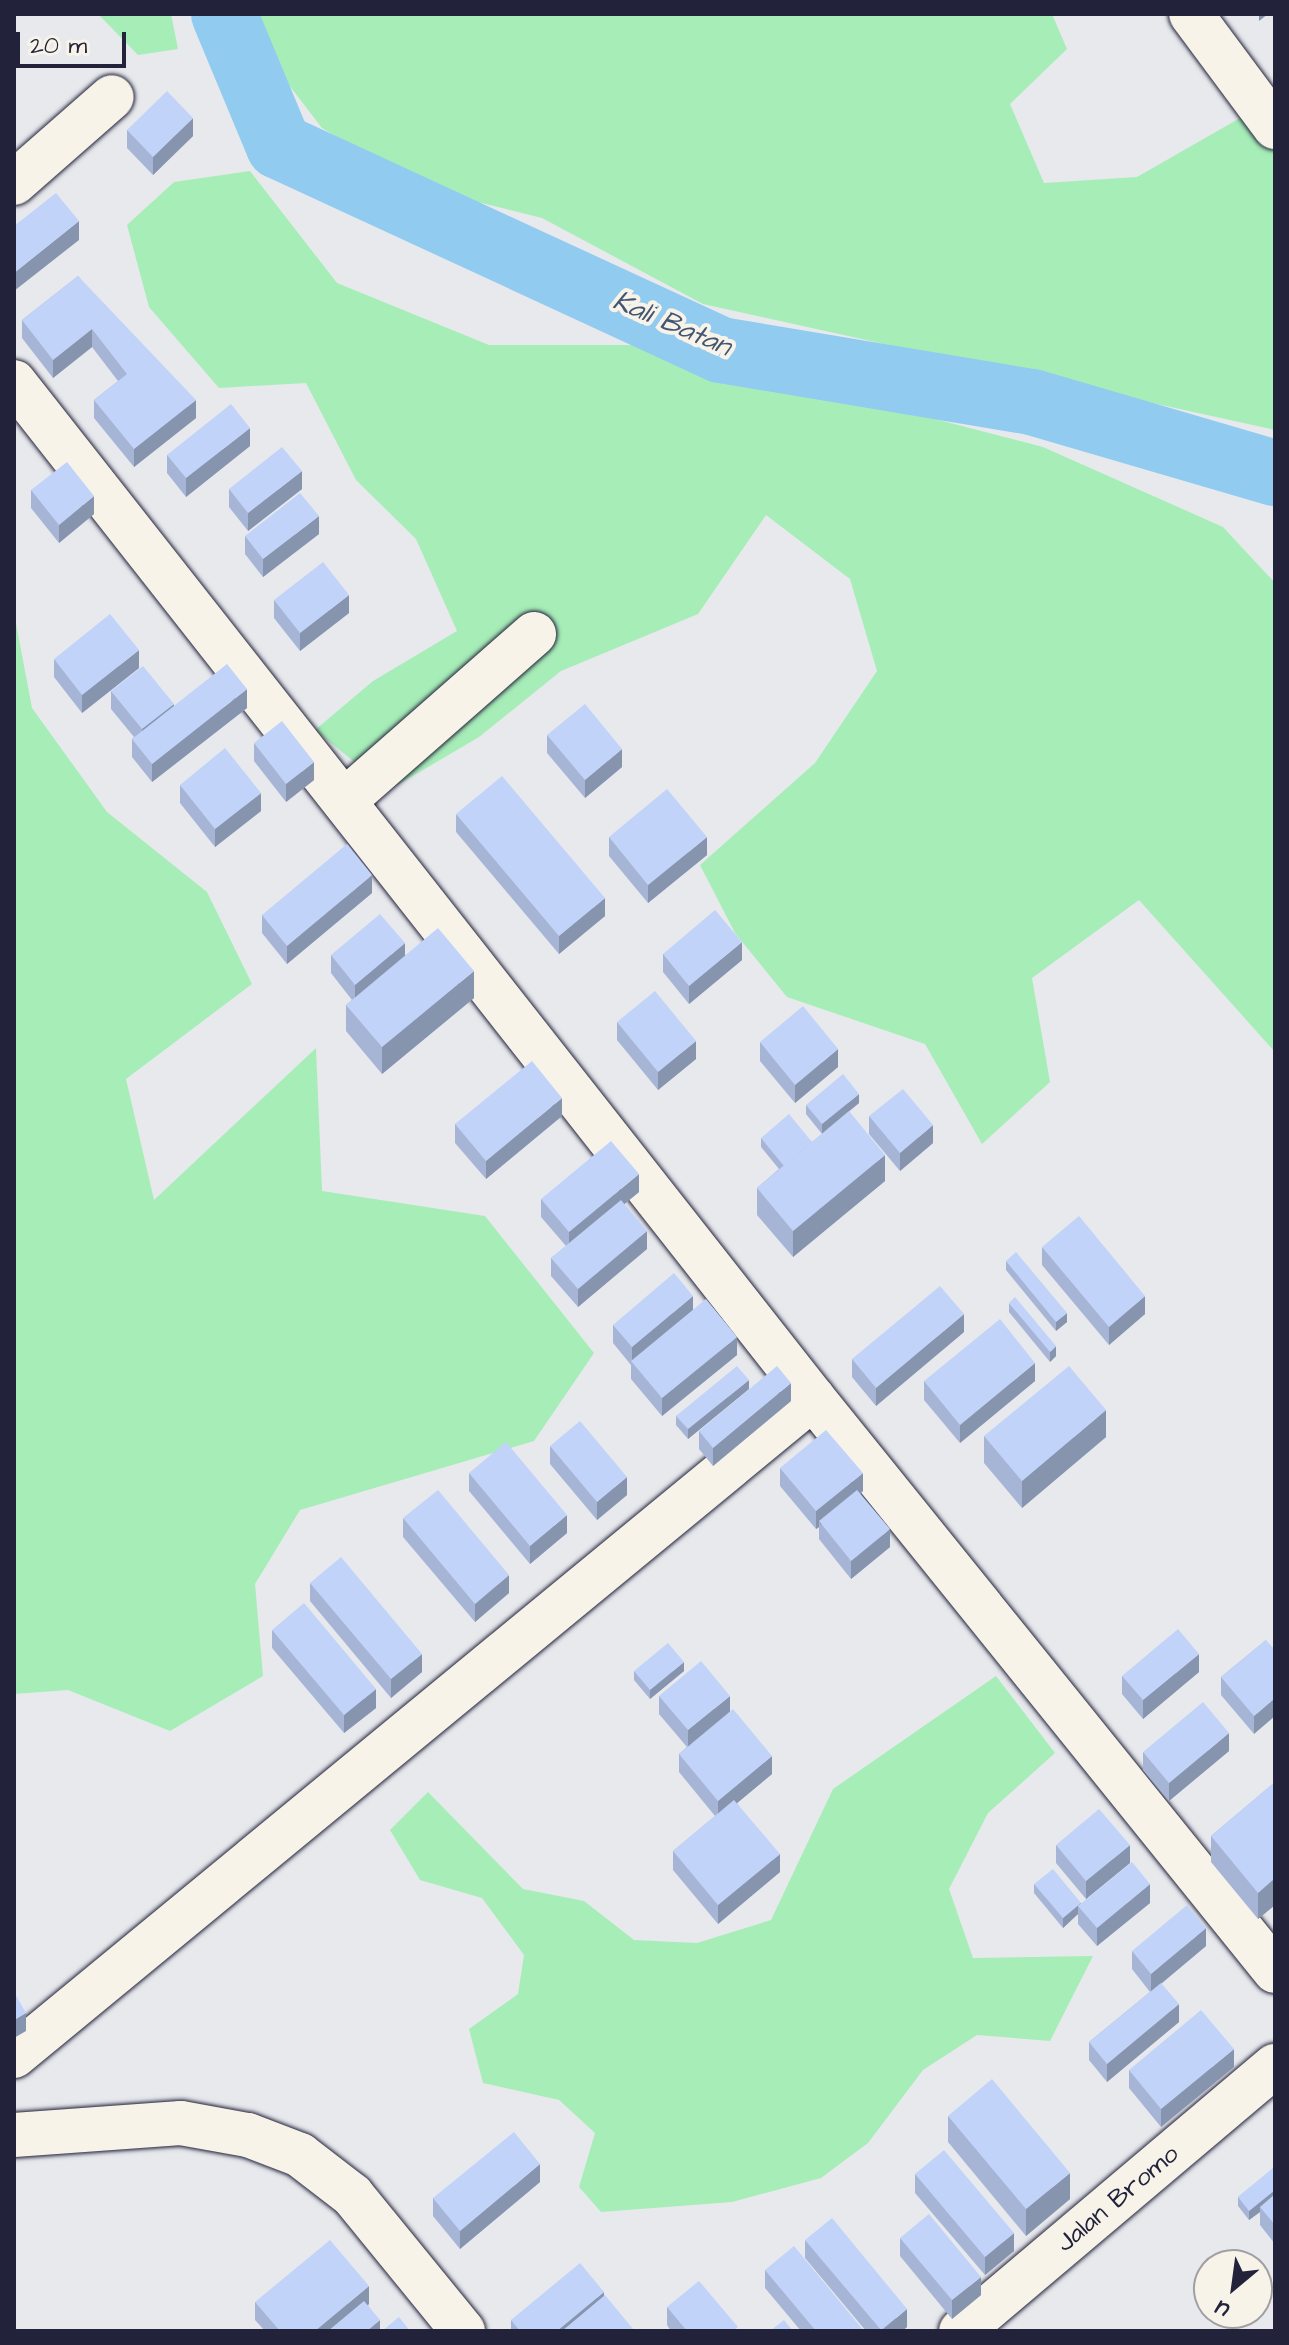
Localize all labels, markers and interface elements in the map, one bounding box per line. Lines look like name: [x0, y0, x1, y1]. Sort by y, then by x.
scale bar: [20, 16, 130, 66]
text: 20 m: [30, 29, 87, 63]
water label: Kali Batan: [608, 284, 736, 364]
street label: Jalan Bromo: [1051, 2139, 1185, 2259]
north arrow: [1193, 2249, 1273, 2329]
text: U: [1209, 2292, 1235, 2325]

